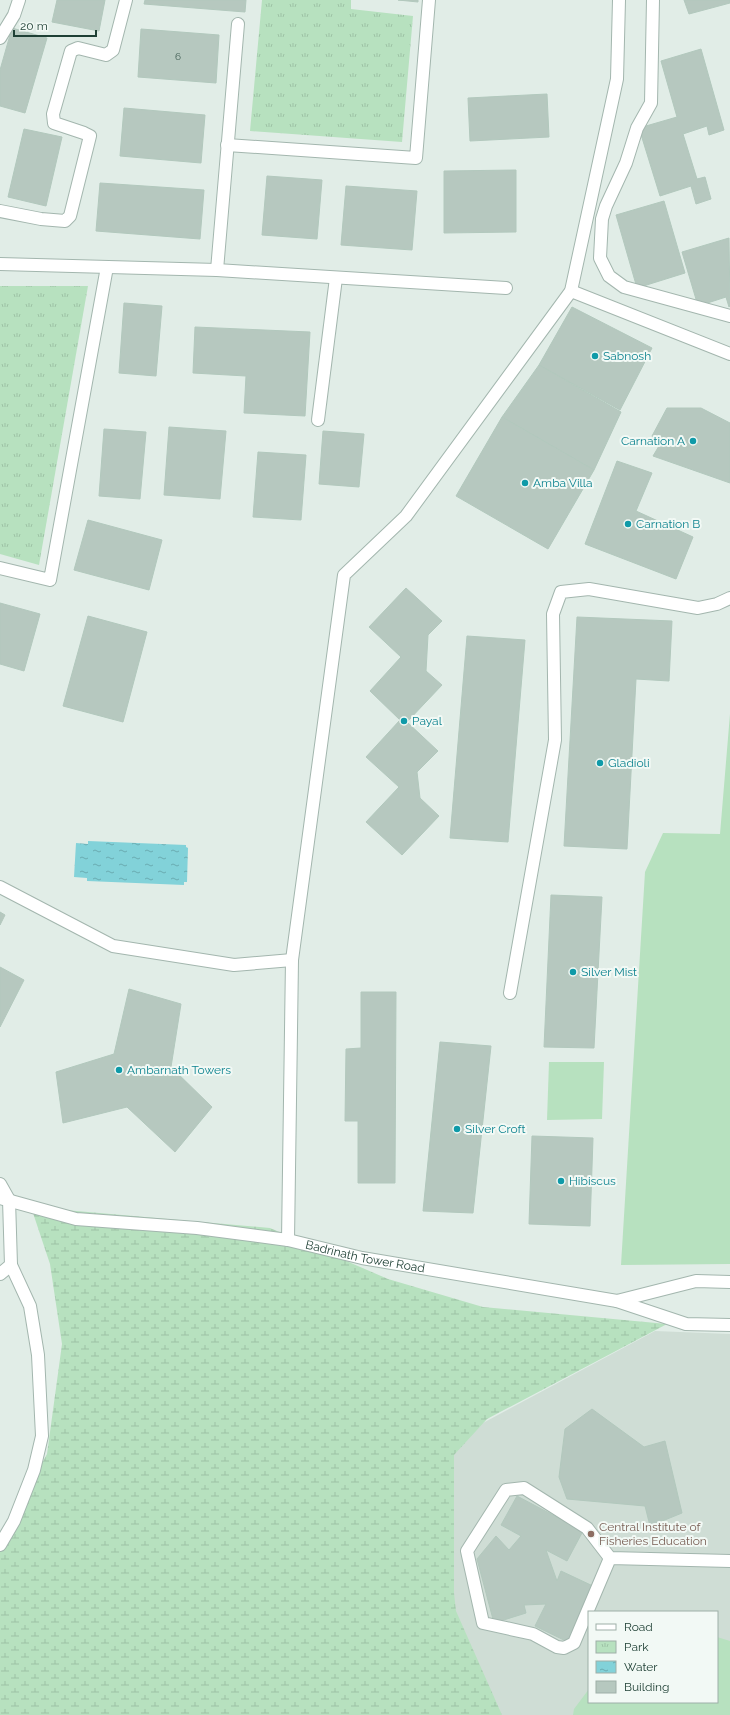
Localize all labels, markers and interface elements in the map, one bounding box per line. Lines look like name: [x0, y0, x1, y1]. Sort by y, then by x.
scale bar: [14, 12, 96, 38]
text: 20 m: [20, 19, 48, 33]
house number: 6: [175, 51, 181, 62]
place label: Sabnosh: [603, 349, 651, 363]
marker: Sabnosh: [590, 351, 600, 361]
place label: Carnation A: [621, 434, 685, 448]
marker: Carnation A: [688, 436, 698, 446]
place label: Amba Villa: [533, 476, 593, 490]
marker: Amba Villa: [520, 478, 530, 488]
place label: Carnation B: [636, 517, 700, 531]
marker: Carnation B: [623, 519, 633, 529]
place label: Payal: [412, 714, 443, 728]
marker: Payal: [399, 716, 409, 726]
place label: Gladioli: [608, 756, 650, 770]
marker: Gladioli: [595, 758, 605, 768]
place label: Silver Mist: [581, 965, 637, 979]
marker: Silver Mist: [568, 967, 578, 977]
place label: Ambarnath Towers: [127, 1063, 231, 1077]
marker: Ambarnath Towers: [114, 1065, 124, 1075]
place label: Silver Croft: [465, 1122, 525, 1136]
marker: Silver Croft: [452, 1124, 462, 1134]
place label: Hibiscus: [569, 1174, 616, 1188]
marker: Hibiscus: [556, 1176, 566, 1186]
street label: Badrinath Tower Road: [304, 1238, 426, 1275]
place label: Central Institute of Fisheries Education: [599, 1520, 707, 1548]
marker: Central Institute of Fisheries Education: [586, 1529, 596, 1539]
legend: [588, 1611, 718, 1703]
text: Road: [624, 1620, 653, 1634]
text: Park: [624, 1640, 649, 1654]
text: Water: [624, 1660, 658, 1674]
text: Building: [624, 1680, 670, 1694]

